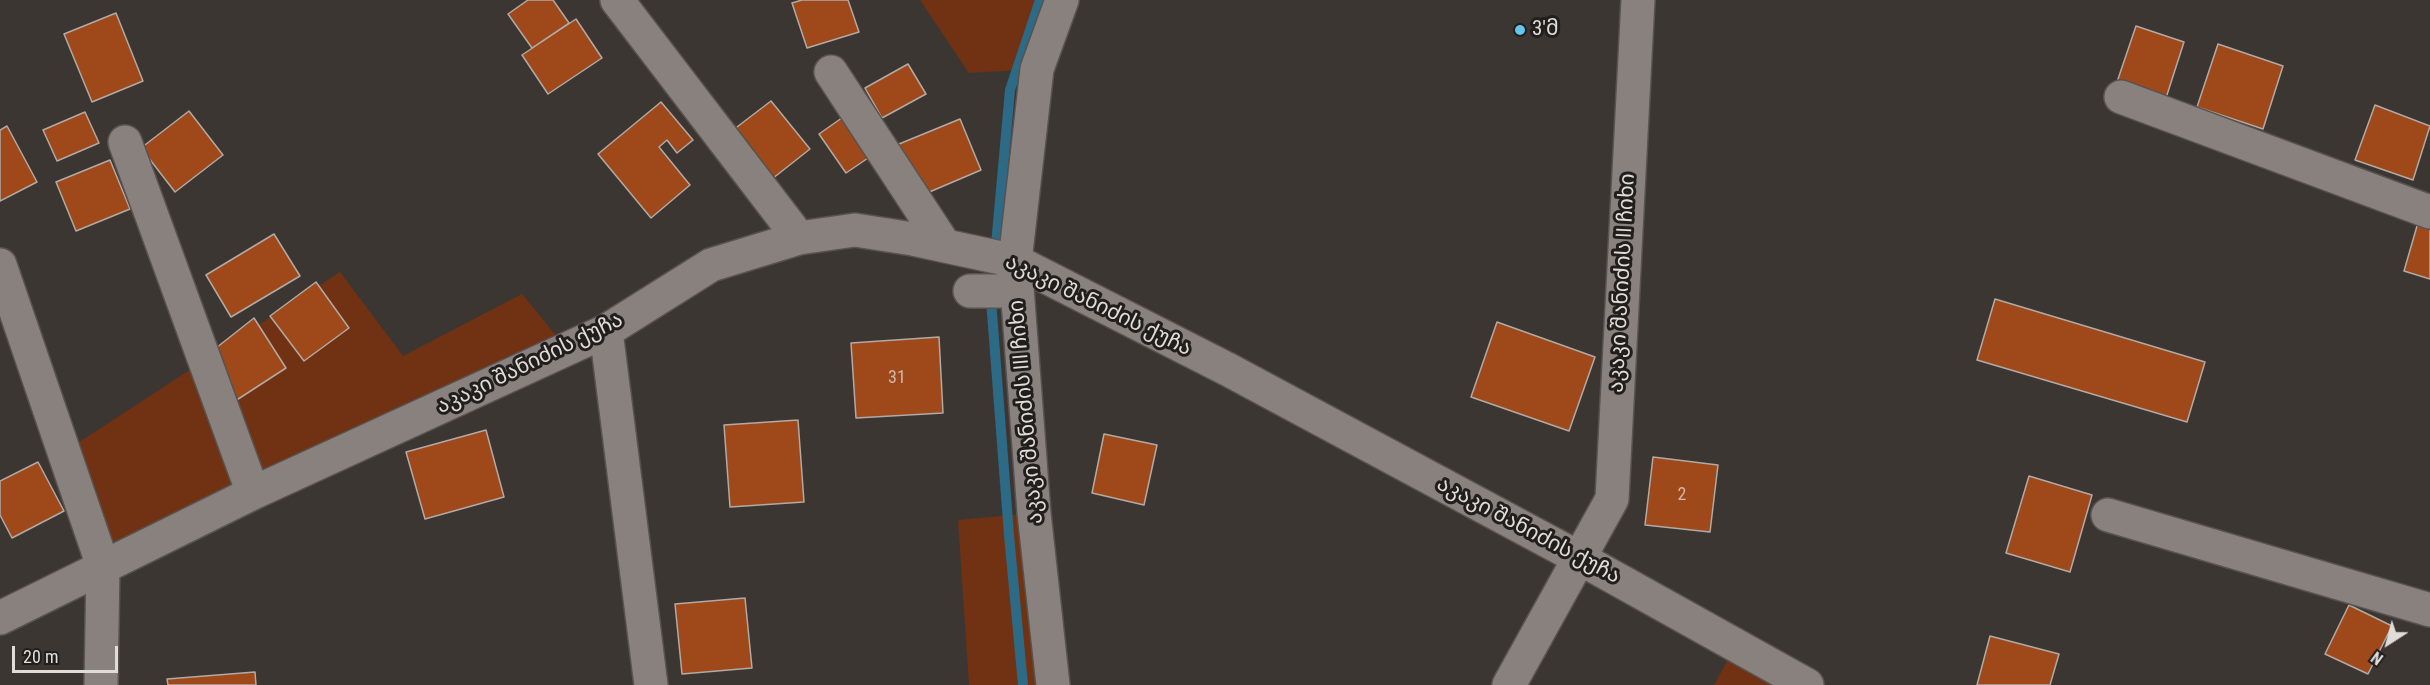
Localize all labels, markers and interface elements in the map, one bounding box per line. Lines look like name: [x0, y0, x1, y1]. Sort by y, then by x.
place label: 3'მ: [1532, 17, 1559, 43]
marker: 3'მ: [1513, 23, 1527, 37]
street label: აკაკი შანიძის II ჩიხი: [1605, 173, 1641, 393]
street label: აკაკი შანიძის ქუჩა: [1001, 250, 1195, 362]
street label: აკაკი შანიძის III ჩიხი: [1005, 299, 1049, 525]
street label: აკაკი შანიძის ქუჩა: [433, 308, 627, 420]
house number: 31: [888, 367, 906, 389]
street label: აკაკი შანიძის ქუჩა: [1432, 472, 1624, 590]
house number: 2: [1678, 484, 1686, 506]
north arrow: [2358, 613, 2418, 673]
scale bar: [15, 634, 122, 672]
text: 20 m: [23, 646, 58, 667]
text: N: [2368, 647, 2387, 669]

